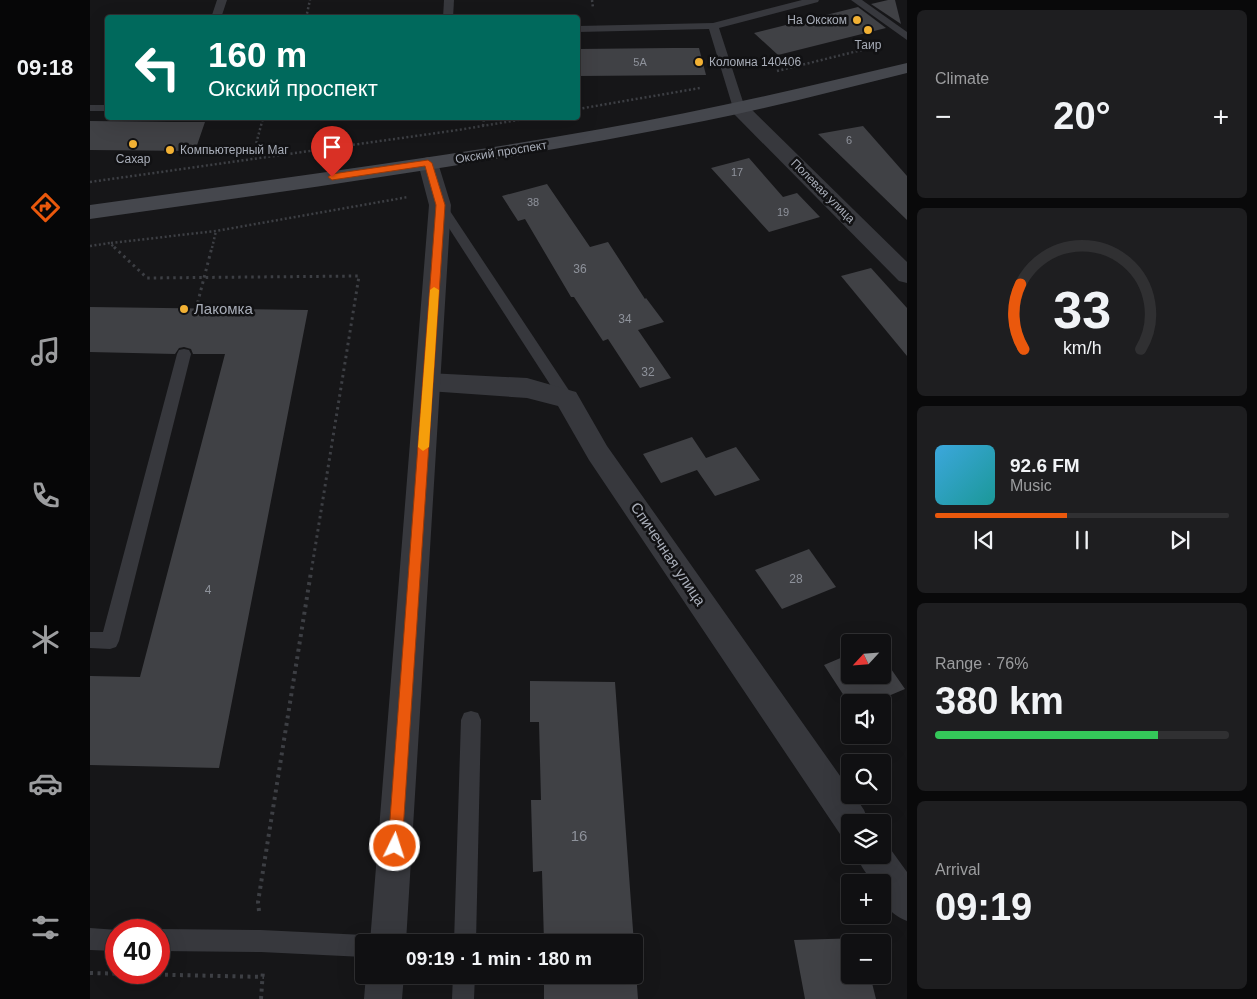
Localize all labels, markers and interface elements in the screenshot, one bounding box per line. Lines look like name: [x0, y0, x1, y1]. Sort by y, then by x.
place label: На Окском: [787, 13, 847, 27]
marker: На Окском: [851, 14, 863, 26]
marker: Таир: [862, 24, 874, 36]
icon: left: [125, 35, 190, 100]
text: 160 m: [208, 35, 307, 74]
place label: Таир: [855, 38, 882, 52]
text: 09:18: [17, 55, 73, 80]
place label: Коломна 140406: [709, 55, 801, 69]
house number: 5А: [633, 56, 647, 68]
marker: Коломна 140406: [693, 56, 705, 68]
text: Climate: [935, 70, 989, 87]
text: Окский проспект: [208, 76, 378, 101]
text: 20°: [1053, 95, 1111, 137]
text: −: [935, 101, 951, 132]
text: +: [1213, 101, 1229, 132]
pin: [311, 126, 353, 177]
icon: arrive: [318, 133, 346, 161]
house number: 6: [846, 134, 852, 146]
marker: Сахар: [127, 138, 139, 150]
street label: Окский проспект: [454, 138, 548, 166]
place label: Компьютерный Маг: [180, 143, 289, 157]
marker: Компьютерный Маг: [164, 144, 176, 156]
place label: Сахар: [116, 152, 151, 166]
street label: Полевая улица: [788, 156, 858, 226]
house number: 17: [731, 166, 743, 178]
icon: directions: [28, 190, 63, 225]
house number: 38: [527, 196, 539, 208]
house number: 19: [777, 206, 789, 218]
house number: 36: [573, 262, 587, 276]
text: 33: [1053, 281, 1111, 339]
place label: Лакомка: [194, 300, 253, 317]
marker: Лакомка: [178, 303, 190, 315]
house number: 34: [618, 312, 632, 326]
icon: music: [28, 334, 63, 369]
text: km/h: [1063, 338, 1101, 358]
house number: 32: [641, 365, 655, 379]
text: 92.6 FM: [1010, 455, 1080, 476]
text: Music: [1010, 477, 1052, 494]
icon: phone: [28, 478, 63, 513]
street label: Спичечная улица: [628, 499, 710, 609]
icon: previous: [970, 526, 998, 554]
icon: pause: [1068, 526, 1096, 554]
icon: next: [1166, 526, 1194, 554]
house number: 28: [789, 572, 803, 586]
house number: 4: [205, 583, 212, 597]
icon: climate: [28, 622, 63, 657]
north arrow: [841, 634, 891, 684]
map controls: [841, 634, 891, 984]
text: Range · 76%: [935, 655, 1028, 672]
text: 380 km: [935, 680, 1064, 722]
button: sound: [841, 694, 891, 744]
button: search: [841, 754, 891, 804]
icon: car: [28, 766, 63, 801]
button: layers: [841, 814, 891, 864]
position arrow: [368, 819, 420, 871]
house number: 16: [571, 827, 587, 844]
text: Arrival: [935, 861, 980, 878]
button: +: [841, 874, 891, 924]
text: 09:19: [935, 886, 1032, 928]
icon: filters: [28, 910, 63, 945]
speed limit sign: 40: [105, 919, 170, 984]
button: −: [841, 934, 891, 984]
text: 09:19 · 1 min · 180 m: [406, 948, 592, 969]

